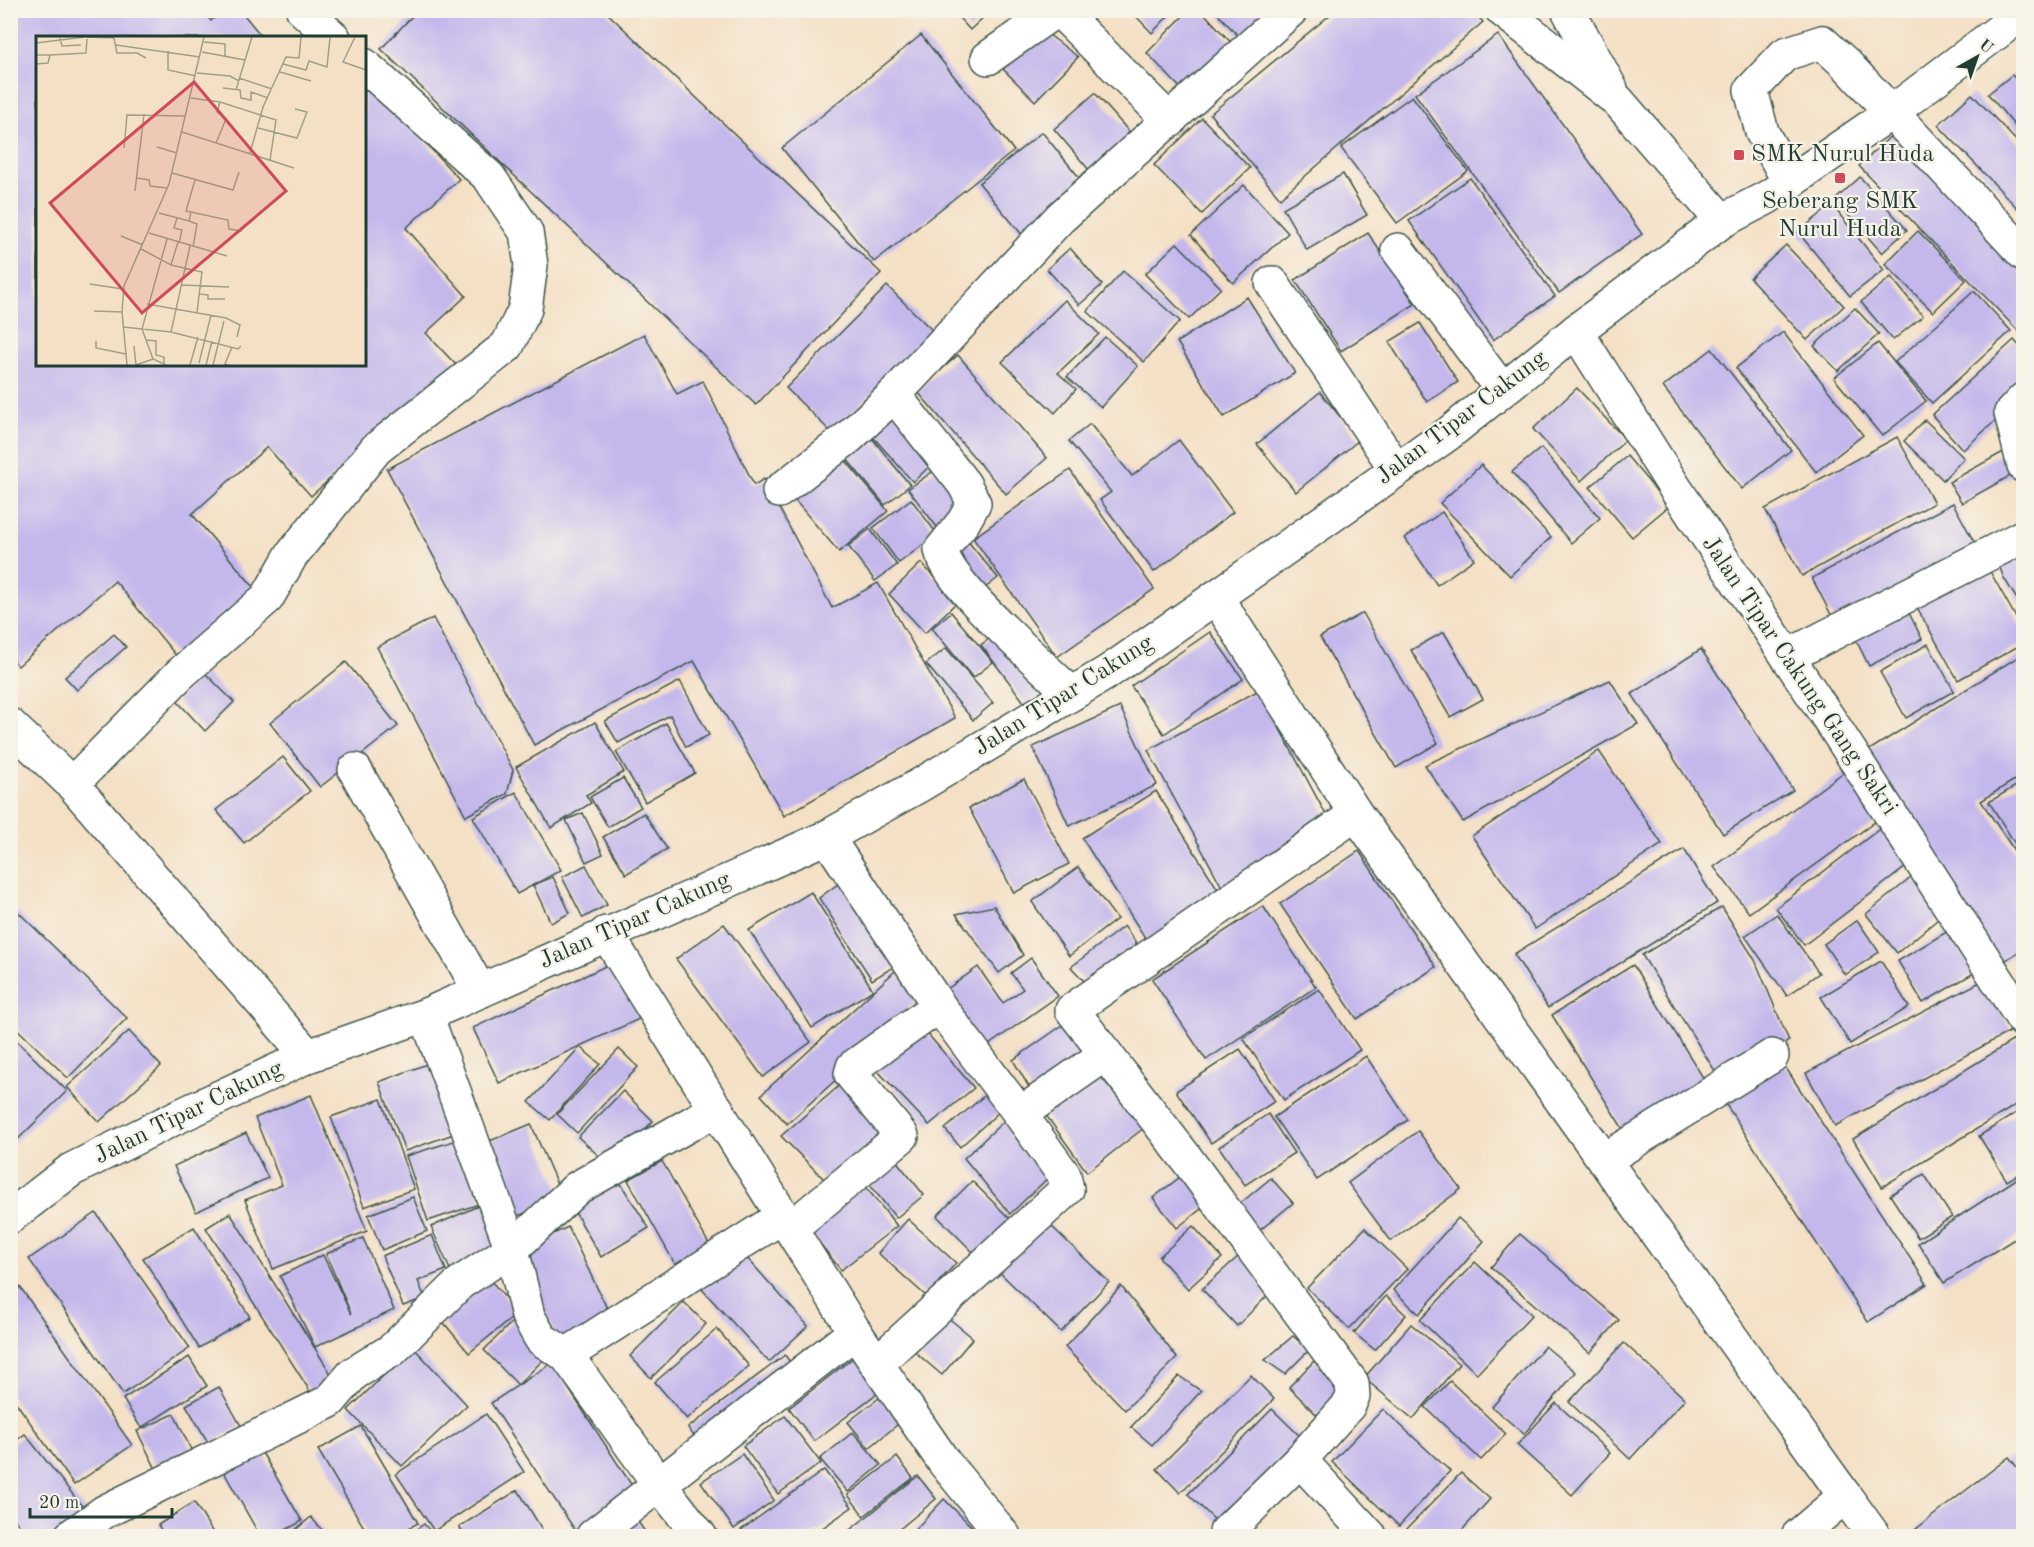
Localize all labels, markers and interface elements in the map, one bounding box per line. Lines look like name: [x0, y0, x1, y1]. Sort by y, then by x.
north arrow: [1947, 27, 2007, 87]
inset map: [36, 36, 366, 366]
text: U: [1975, 37, 1996, 57]
place label: SMK Nurul Huda: [1751, 143, 1934, 167]
marker: SMK Nurul Huda: [1732, 148, 1746, 162]
marker: Seberang SMK Nurul Huda: [1833, 171, 1847, 185]
place label: Seberang SMK Nurul Huda: [1762, 190, 1918, 242]
street label: Jalan Tipar Cakung: [1372, 346, 1552, 490]
street label: Jalan Tipar Cakung Gang Sakri: [1697, 532, 1901, 820]
street label: Jalan Tipar Cakung: [970, 631, 1158, 761]
street label: Jalan Tipar Cakung: [536, 868, 734, 974]
street label: Jalan Tipar Cakung: [91, 1057, 287, 1169]
scale bar: [30, 1481, 172, 1519]
text: 20 m: [39, 1494, 79, 1512]

